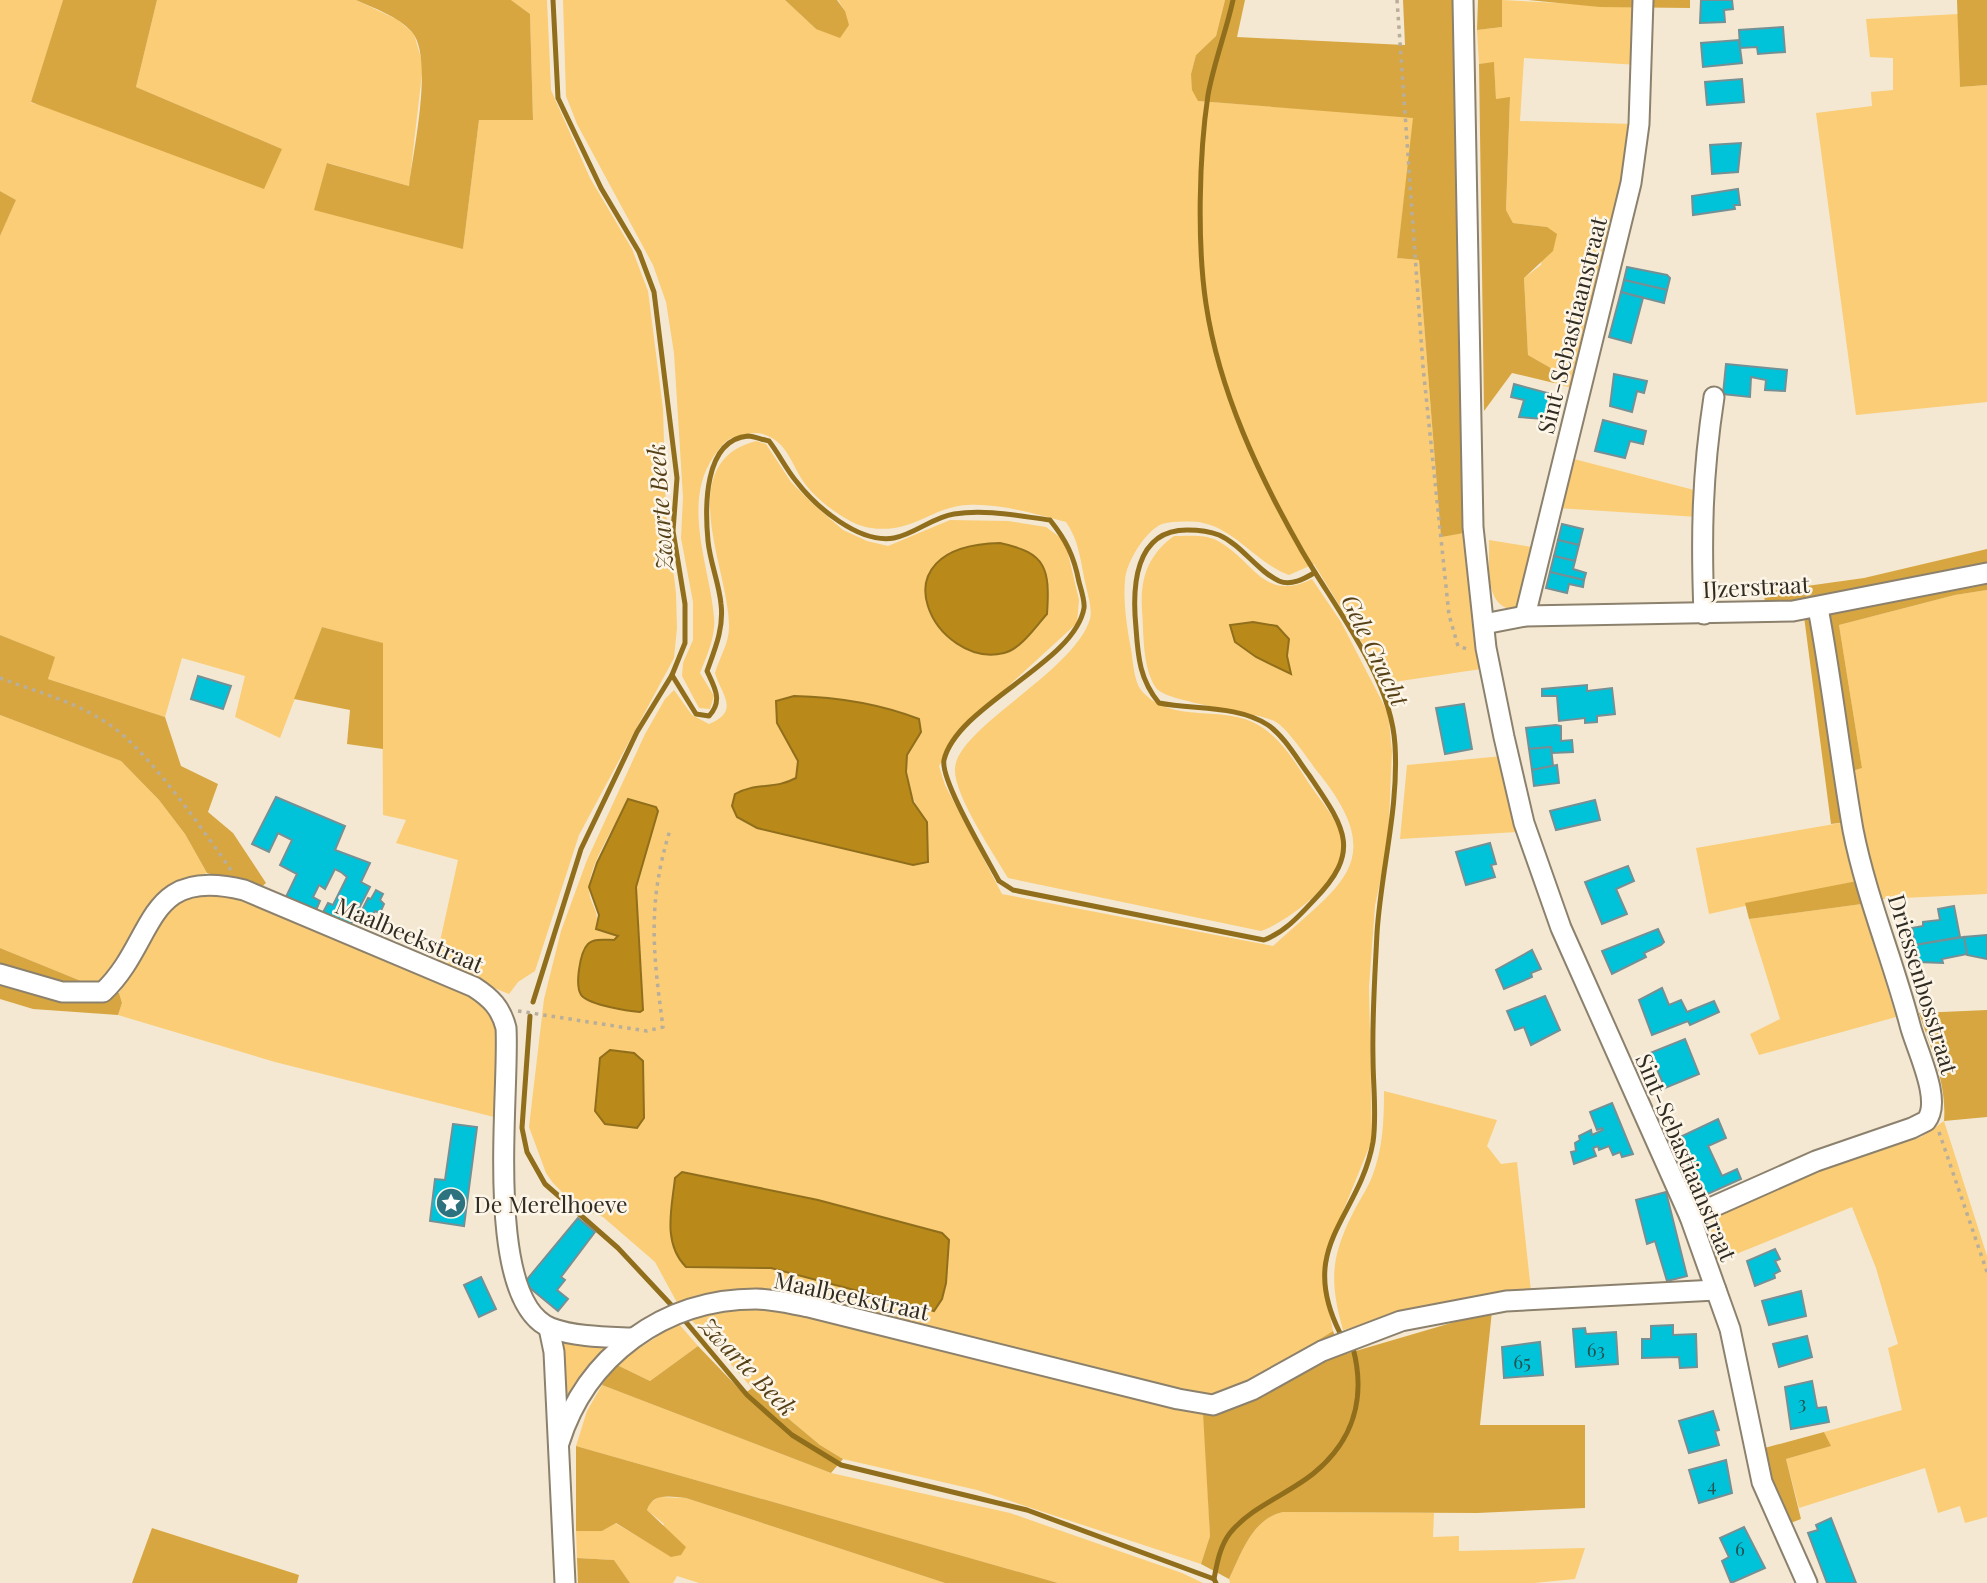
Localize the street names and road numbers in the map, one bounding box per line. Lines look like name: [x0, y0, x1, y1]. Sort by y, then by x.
street label: Sint-Sebastiaanstraat: [1529, 212, 1613, 437]
street label: IJzerstraat: [1702, 568, 1811, 604]
street label: Maalbeekstraat: [331, 889, 490, 979]
street label: Driessenbosstraat: [1882, 890, 1966, 1079]
street label: Sint-Sebastiaanstraat: [1629, 1049, 1745, 1266]
street label: Maalbeekstraat: [772, 1263, 933, 1327]

